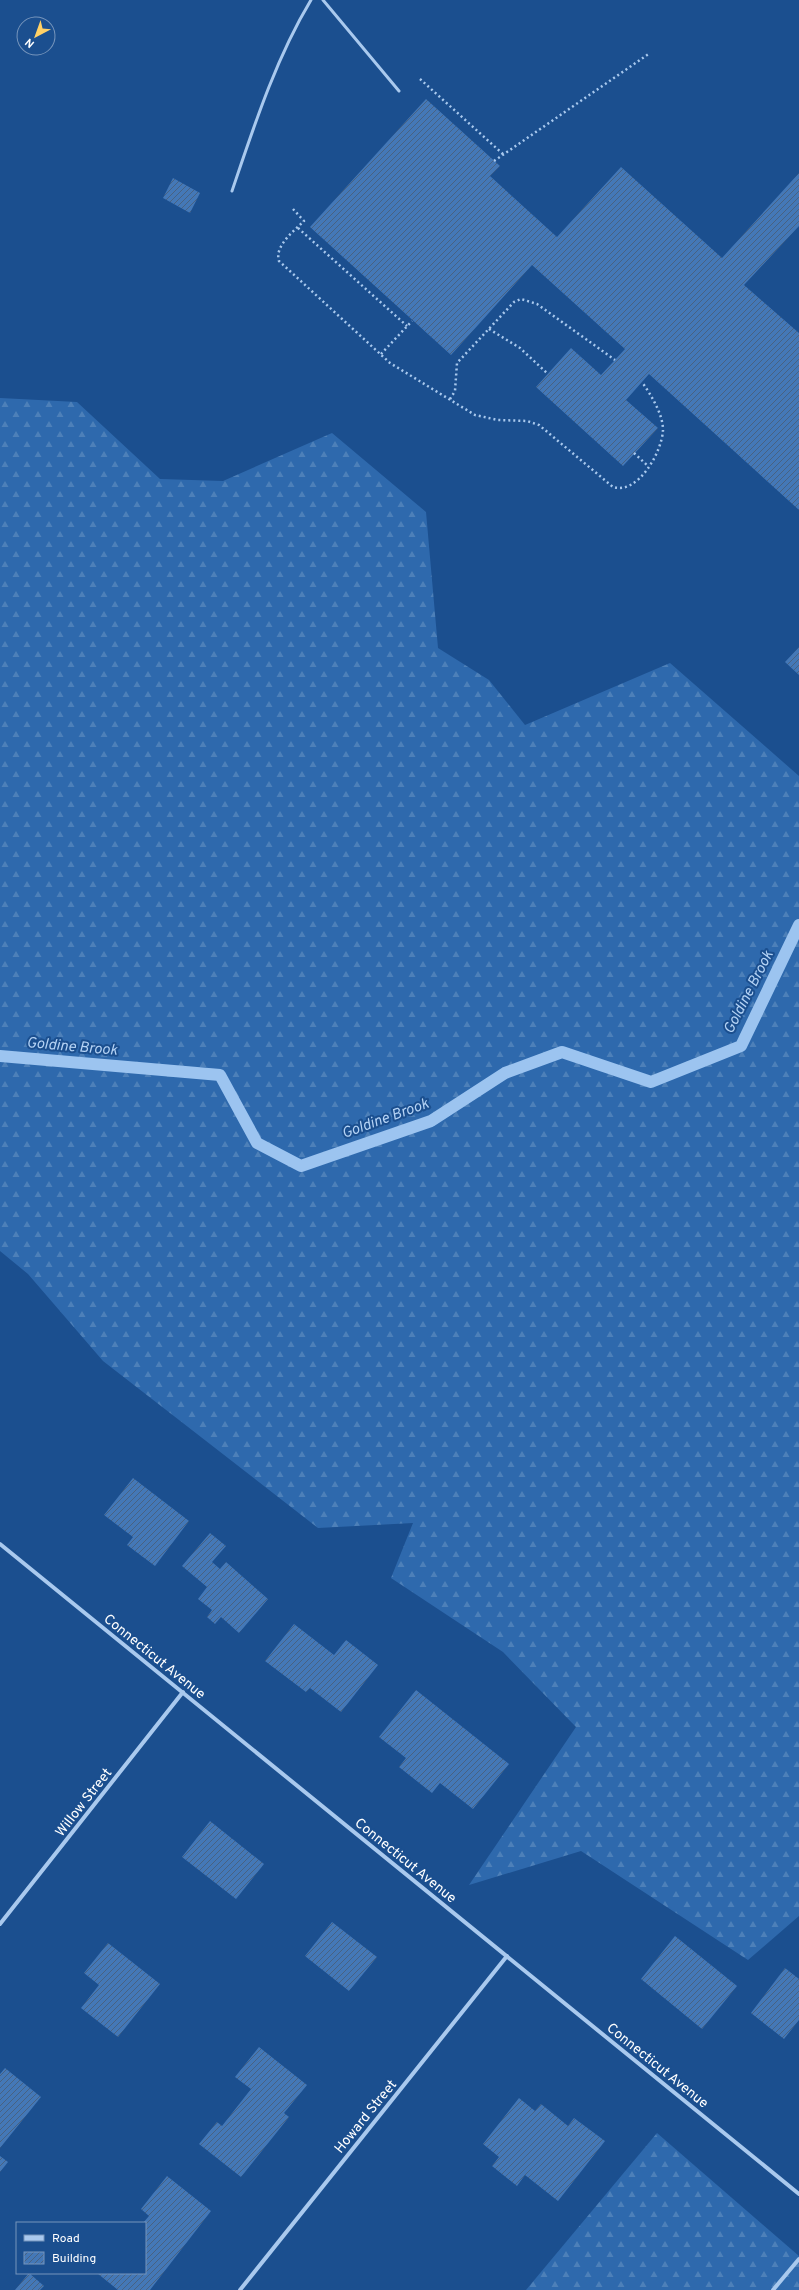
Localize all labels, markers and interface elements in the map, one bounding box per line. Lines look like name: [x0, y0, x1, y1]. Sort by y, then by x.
north arrow: [16, 16, 56, 56]
text: N: [23, 35, 38, 51]
water label: Goldine Brook: [720, 947, 779, 1038]
water label: Goldine Brook: [26, 1034, 119, 1061]
water label: Goldine Brook: [339, 1095, 432, 1144]
street label: Connecticut Avenue: [100, 1611, 208, 1703]
street label: Willow Street: [52, 1765, 116, 1841]
street label: Connecticut Avenue: [351, 1815, 459, 1907]
street label: Connecticut Avenue: [603, 2020, 711, 2112]
street label: Howard Street: [331, 2077, 401, 2157]
legend: [16, 2222, 146, 2274]
text: Road: [52, 2231, 80, 2247]
text: Building: [52, 2251, 96, 2267]

